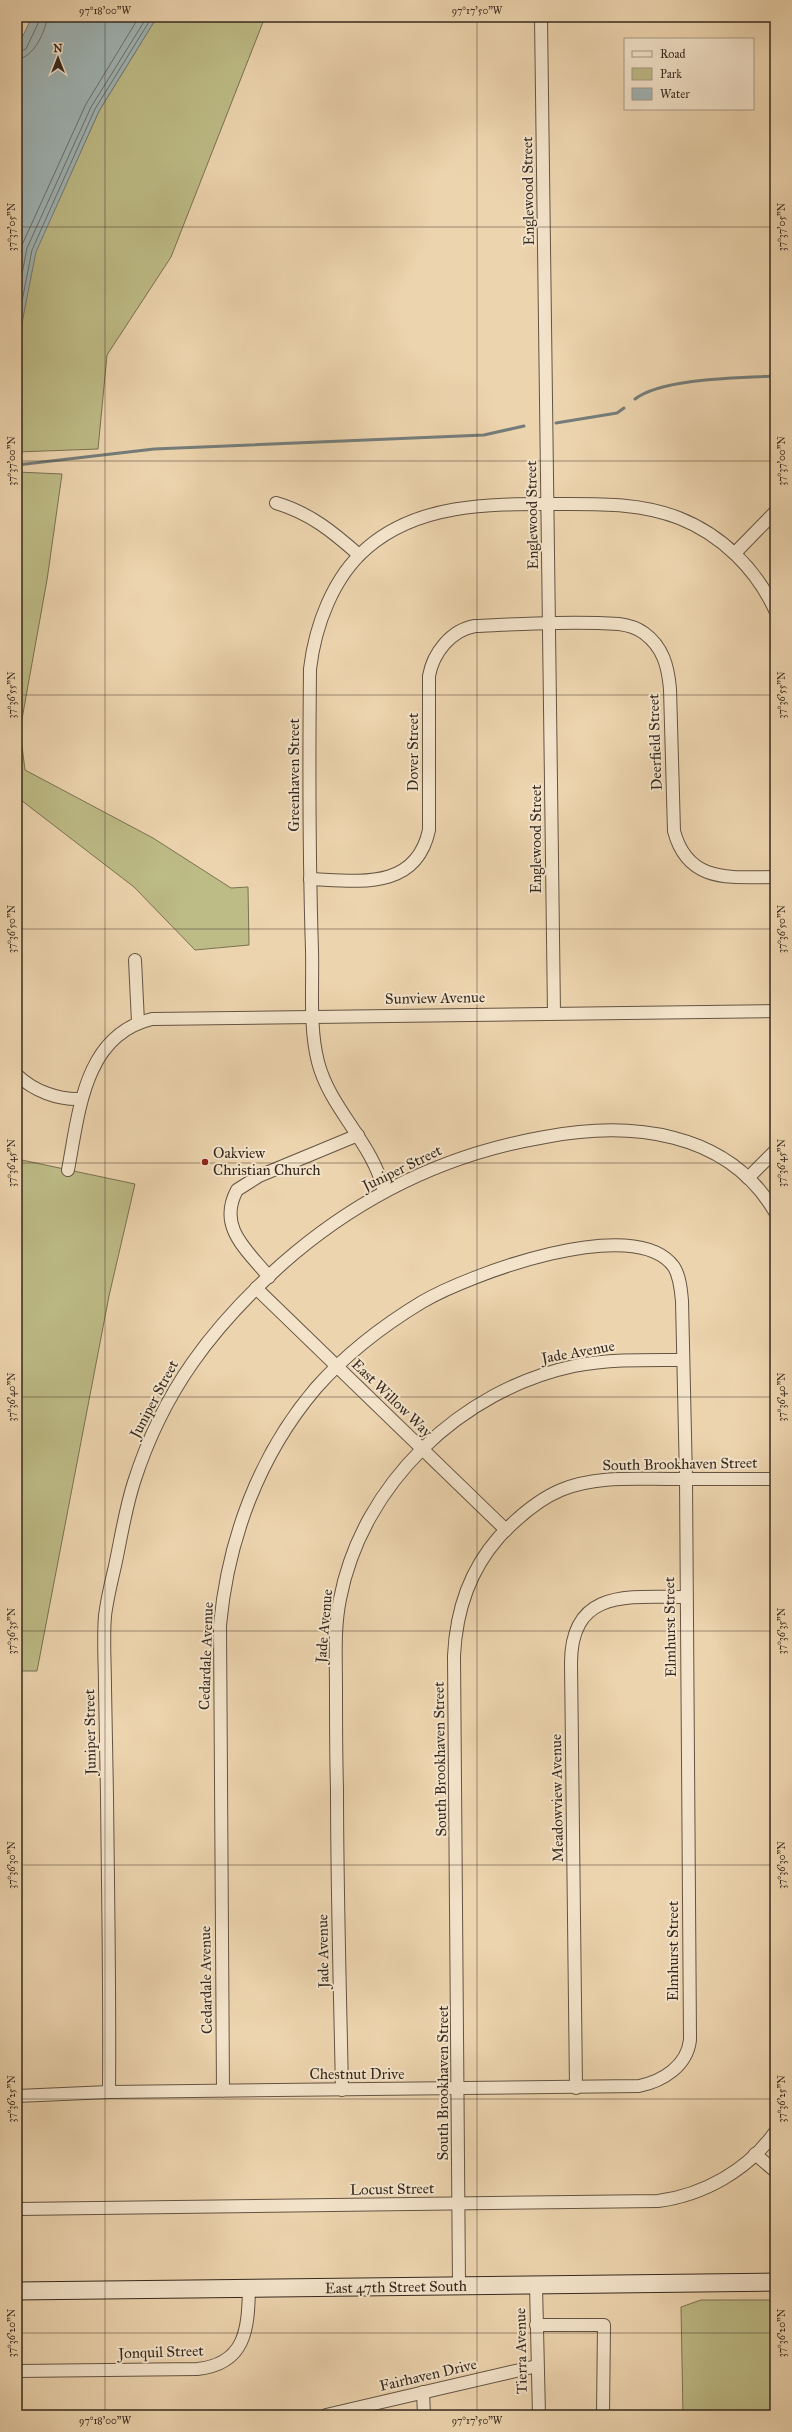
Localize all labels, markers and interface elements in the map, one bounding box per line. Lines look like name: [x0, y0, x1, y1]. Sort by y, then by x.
text: 97°18'00"W: [79, 5, 131, 17]
text: 97°17'50"W: [452, 5, 503, 17]
north arrow: [38, 38, 78, 78]
legend: [624, 38, 754, 110]
text: N: [53, 42, 63, 55]
text: Road: [660, 47, 686, 61]
text: Park: [660, 67, 682, 81]
text: Water: [660, 87, 690, 101]
street label: Englewood Street: [518, 136, 538, 246]
text: 37°37'05"N: [6, 202, 18, 251]
text: 37°37'05"N: [776, 202, 788, 251]
text: 37°37'00"N: [6, 436, 18, 486]
text: 37°37'00"N: [776, 436, 788, 486]
street label: Englewood Street: [522, 460, 542, 570]
text: 37°36'55"N: [6, 671, 18, 719]
text: 37°36'55"N: [776, 671, 788, 719]
street label: Deerfield Street: [644, 693, 666, 791]
street label: Dover Street: [404, 712, 422, 791]
street label: Greenhaven Street: [285, 718, 303, 832]
street label: Englewood Street: [527, 784, 545, 894]
text: 37°36'50"N: [6, 904, 18, 953]
text: 37°36'50"N: [776, 904, 788, 953]
street label: Sunview Avenue: [385, 988, 485, 1008]
text: 37°36'45"N: [6, 1139, 18, 1187]
text: 37°36'45"N: [776, 1139, 788, 1187]
street label: Juniper Street: [358, 1141, 446, 1197]
place label: Oakview Christian Church: [213, 1144, 321, 1179]
marker: Oakview Christian Church: [200, 1157, 210, 1167]
street label: Jade Avenue: [538, 1337, 616, 1369]
street label: East Willow Way: [348, 1355, 437, 1442]
street label: Juniper Street: [125, 1356, 183, 1443]
text: 37°36'40"N: [6, 1372, 18, 1422]
text: 37°36'40"N: [776, 1372, 788, 1422]
street label: South Brookhaven Street: [602, 1454, 758, 1474]
street label: Elmhurst Street: [660, 1576, 680, 1677]
street label: Jade Avenue: [312, 1588, 337, 1666]
street label: Cedardale Avenue: [195, 1602, 217, 1710]
text: 37°36'35"N: [6, 1607, 18, 1654]
text: 37°36'35"N: [776, 1607, 788, 1654]
street label: South Brookhaven Street: [430, 1681, 450, 1837]
street label: Juniper Street: [80, 1688, 101, 1777]
street label: Meadowview Avenue: [547, 1734, 567, 1862]
text: 37°36'30"N: [6, 1841, 18, 1889]
text: 37°36'30"N: [776, 1841, 788, 1889]
street label: Elmhurst Street: [664, 1900, 682, 2001]
street label: Jade Avenue: [313, 1914, 334, 1990]
street label: Cedardale Avenue: [196, 1926, 216, 2034]
street label: South Brookhaven Street: [434, 2005, 452, 2161]
street label: Chestnut Drive: [310, 2065, 404, 2083]
text: 37°36'25"N: [6, 2075, 18, 2123]
text: 37°36'25"N: [776, 2075, 788, 2123]
street label: Locust Street: [350, 2179, 435, 2199]
street label: East 47th Street South: [325, 2277, 468, 2297]
text: 37°36'20"N: [6, 2308, 18, 2357]
street label: Tierra Avenue: [511, 2308, 531, 2394]
text: 37°36'20"N: [776, 2308, 788, 2357]
street label: Jonquil Street: [116, 2341, 205, 2364]
street label: Fairhaven Drive: [378, 2355, 478, 2395]
text: 97°18'00"W: [79, 2415, 131, 2427]
text: 97°17'50"W: [452, 2415, 503, 2427]

